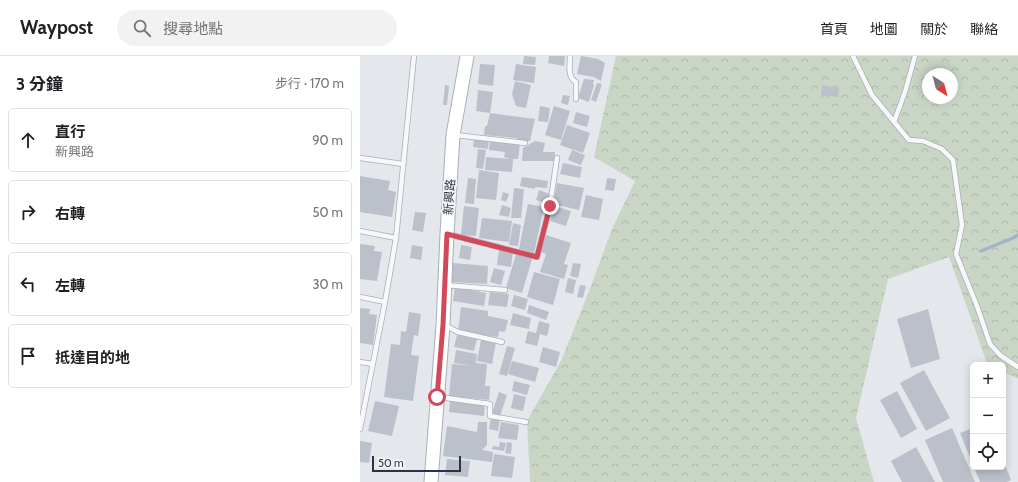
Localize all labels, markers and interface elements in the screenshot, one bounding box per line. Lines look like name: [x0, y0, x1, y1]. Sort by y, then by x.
search box: [117, 10, 397, 46]
text: Waypost: [20, 16, 93, 39]
icon: search: [131, 17, 153, 39]
text: 搜尋地點: [163, 20, 223, 38]
text: 首頁: [820, 20, 848, 38]
text: 地圖: [870, 20, 898, 38]
text: 關於: [920, 20, 948, 38]
text: 聯絡: [970, 20, 998, 38]
north arrow: [922, 68, 958, 104]
text: 3 分鐘: [16, 74, 63, 94]
text: 步行 · 170 m: [275, 75, 344, 91]
text: 直行: [55, 123, 85, 141]
icon: ahead: [17, 129, 39, 151]
text: 90 m: [312, 132, 343, 148]
text: 新興路: [55, 143, 94, 159]
street label: 新興路: [440, 179, 458, 215]
route end: [541, 197, 559, 215]
icon: right: [17, 201, 39, 223]
text: 50 m: [313, 204, 343, 220]
text: 右轉: [55, 205, 85, 223]
icon: left: [17, 273, 39, 295]
text: 30 m: [313, 276, 343, 292]
text: 左轉: [55, 277, 85, 295]
icon: arrive: [17, 345, 39, 367]
text: 抵達目的地: [55, 349, 130, 367]
map controls: [970, 362, 1006, 470]
button: +: [970, 362, 1006, 398]
route start: [428, 388, 446, 406]
button: −: [970, 398, 1006, 434]
button: locate: [970, 434, 1006, 470]
scale bar: [372, 454, 461, 473]
text: 50 m: [378, 456, 404, 470]

